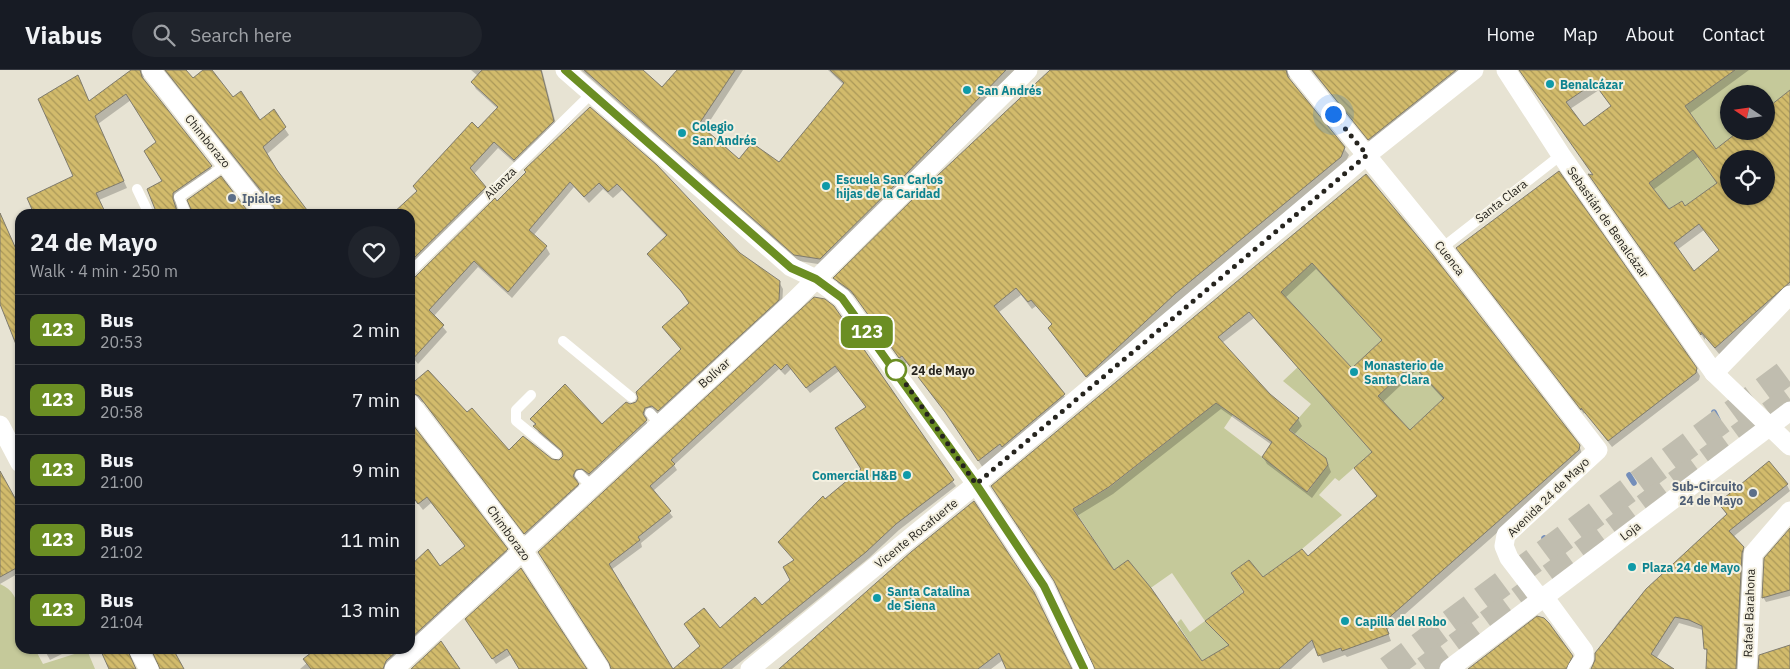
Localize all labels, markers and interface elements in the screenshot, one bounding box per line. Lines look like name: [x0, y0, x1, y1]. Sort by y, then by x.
search box: [132, 12, 482, 57]
text: Viabus: [25, 19, 102, 51]
icon: search: [150, 21, 178, 49]
text: Search here: [190, 23, 292, 47]
text: Home: [1487, 23, 1535, 46]
text: Map: [1563, 23, 1598, 46]
text: About: [1626, 23, 1674, 46]
text: Contact: [1702, 23, 1765, 46]
place label: Benalcázar: [1560, 77, 1623, 92]
marker: Benalcázar: [1544, 78, 1556, 90]
place label: San Andrés: [977, 83, 1042, 98]
marker: San Andrés: [961, 84, 973, 96]
north arrow: [1720, 85, 1775, 140]
map controls: [1720, 85, 1775, 205]
your location: [1321, 102, 1346, 127]
street label: Chimborazo: [182, 111, 234, 171]
place label: Colegio San Andrés: [692, 119, 757, 148]
marker: Colegio San Andrés: [676, 127, 688, 139]
button: locate: [1720, 150, 1775, 205]
street label: Alianza: [481, 163, 520, 202]
street label: Sebastián de Benalcázar: [1564, 164, 1652, 281]
place label: Escuela San Carlos hijas de la Caridad: [836, 172, 943, 201]
street label: Santa Clara: [1472, 176, 1530, 226]
marker: Escuela San Carlos hijas de la Caridad: [820, 180, 832, 192]
place label: Ipiales: [242, 191, 281, 206]
marker: Ipiales: [226, 192, 238, 204]
text: 24 de Mayo: [30, 226, 157, 258]
button: heart: [348, 226, 400, 278]
street label: Cuenca: [1432, 238, 1469, 279]
text: Walk · 4 min · 250 m: [30, 261, 178, 281]
text: Bus: [100, 308, 134, 332]
line badge: 123: [838, 316, 896, 348]
text: 123: [41, 318, 74, 341]
text: 2 min: [352, 318, 400, 342]
text: 123: [851, 320, 883, 343]
text: 20:53: [100, 332, 143, 352]
street label: Bolívar: [695, 355, 733, 391]
place label: Monasterio de Santa Clara: [1364, 358, 1444, 387]
marker: 24 de Mayo: [885, 359, 907, 381]
place label: 24 de Mayo: [911, 363, 975, 378]
marker: Monasterio de Santa Clara: [1348, 366, 1360, 378]
text: Bus: [100, 378, 134, 402]
text: 123: [41, 388, 74, 411]
text: 7 min: [352, 388, 400, 412]
text: 20:58: [100, 402, 143, 422]
text: Bus: [100, 448, 134, 472]
street label: Avenida 24 de Mayo: [1504, 454, 1592, 540]
text: 123: [41, 458, 74, 481]
text: 9 min: [352, 458, 400, 482]
place label: Comercial H&B: [812, 468, 897, 483]
marker: Comercial H&B: [901, 469, 913, 481]
text: 21:00: [100, 472, 143, 492]
place label: Sub-Circuito 24 de Mayo: [1672, 479, 1743, 508]
marker: Sub-Circuito 24 de Mayo: [1747, 487, 1759, 499]
street label: Vicente Rocafuerte: [871, 495, 961, 571]
street label: Chimborazo: [484, 503, 534, 564]
text: Bus: [100, 518, 134, 542]
street label: Loja: [1617, 518, 1644, 544]
text: 123: [41, 528, 74, 551]
text: 11 min: [341, 528, 400, 552]
text: 21:02: [100, 542, 143, 562]
place label: Plaza 24 de Mayo: [1642, 560, 1740, 575]
marker: Plaza 24 de Mayo: [1626, 561, 1638, 573]
street label: Rafael Barahona: [1740, 568, 1758, 658]
place label: Santa Catalina de Siena: [887, 584, 970, 613]
text: Bus: [100, 588, 134, 612]
marker: Santa Catalina de Siena: [871, 592, 883, 604]
text: 123: [41, 598, 74, 621]
text: 13 min: [341, 598, 400, 622]
text: 21:04: [100, 612, 143, 632]
place label: Capilla del Robo: [1355, 614, 1447, 629]
marker: Capilla del Robo: [1339, 615, 1351, 627]

